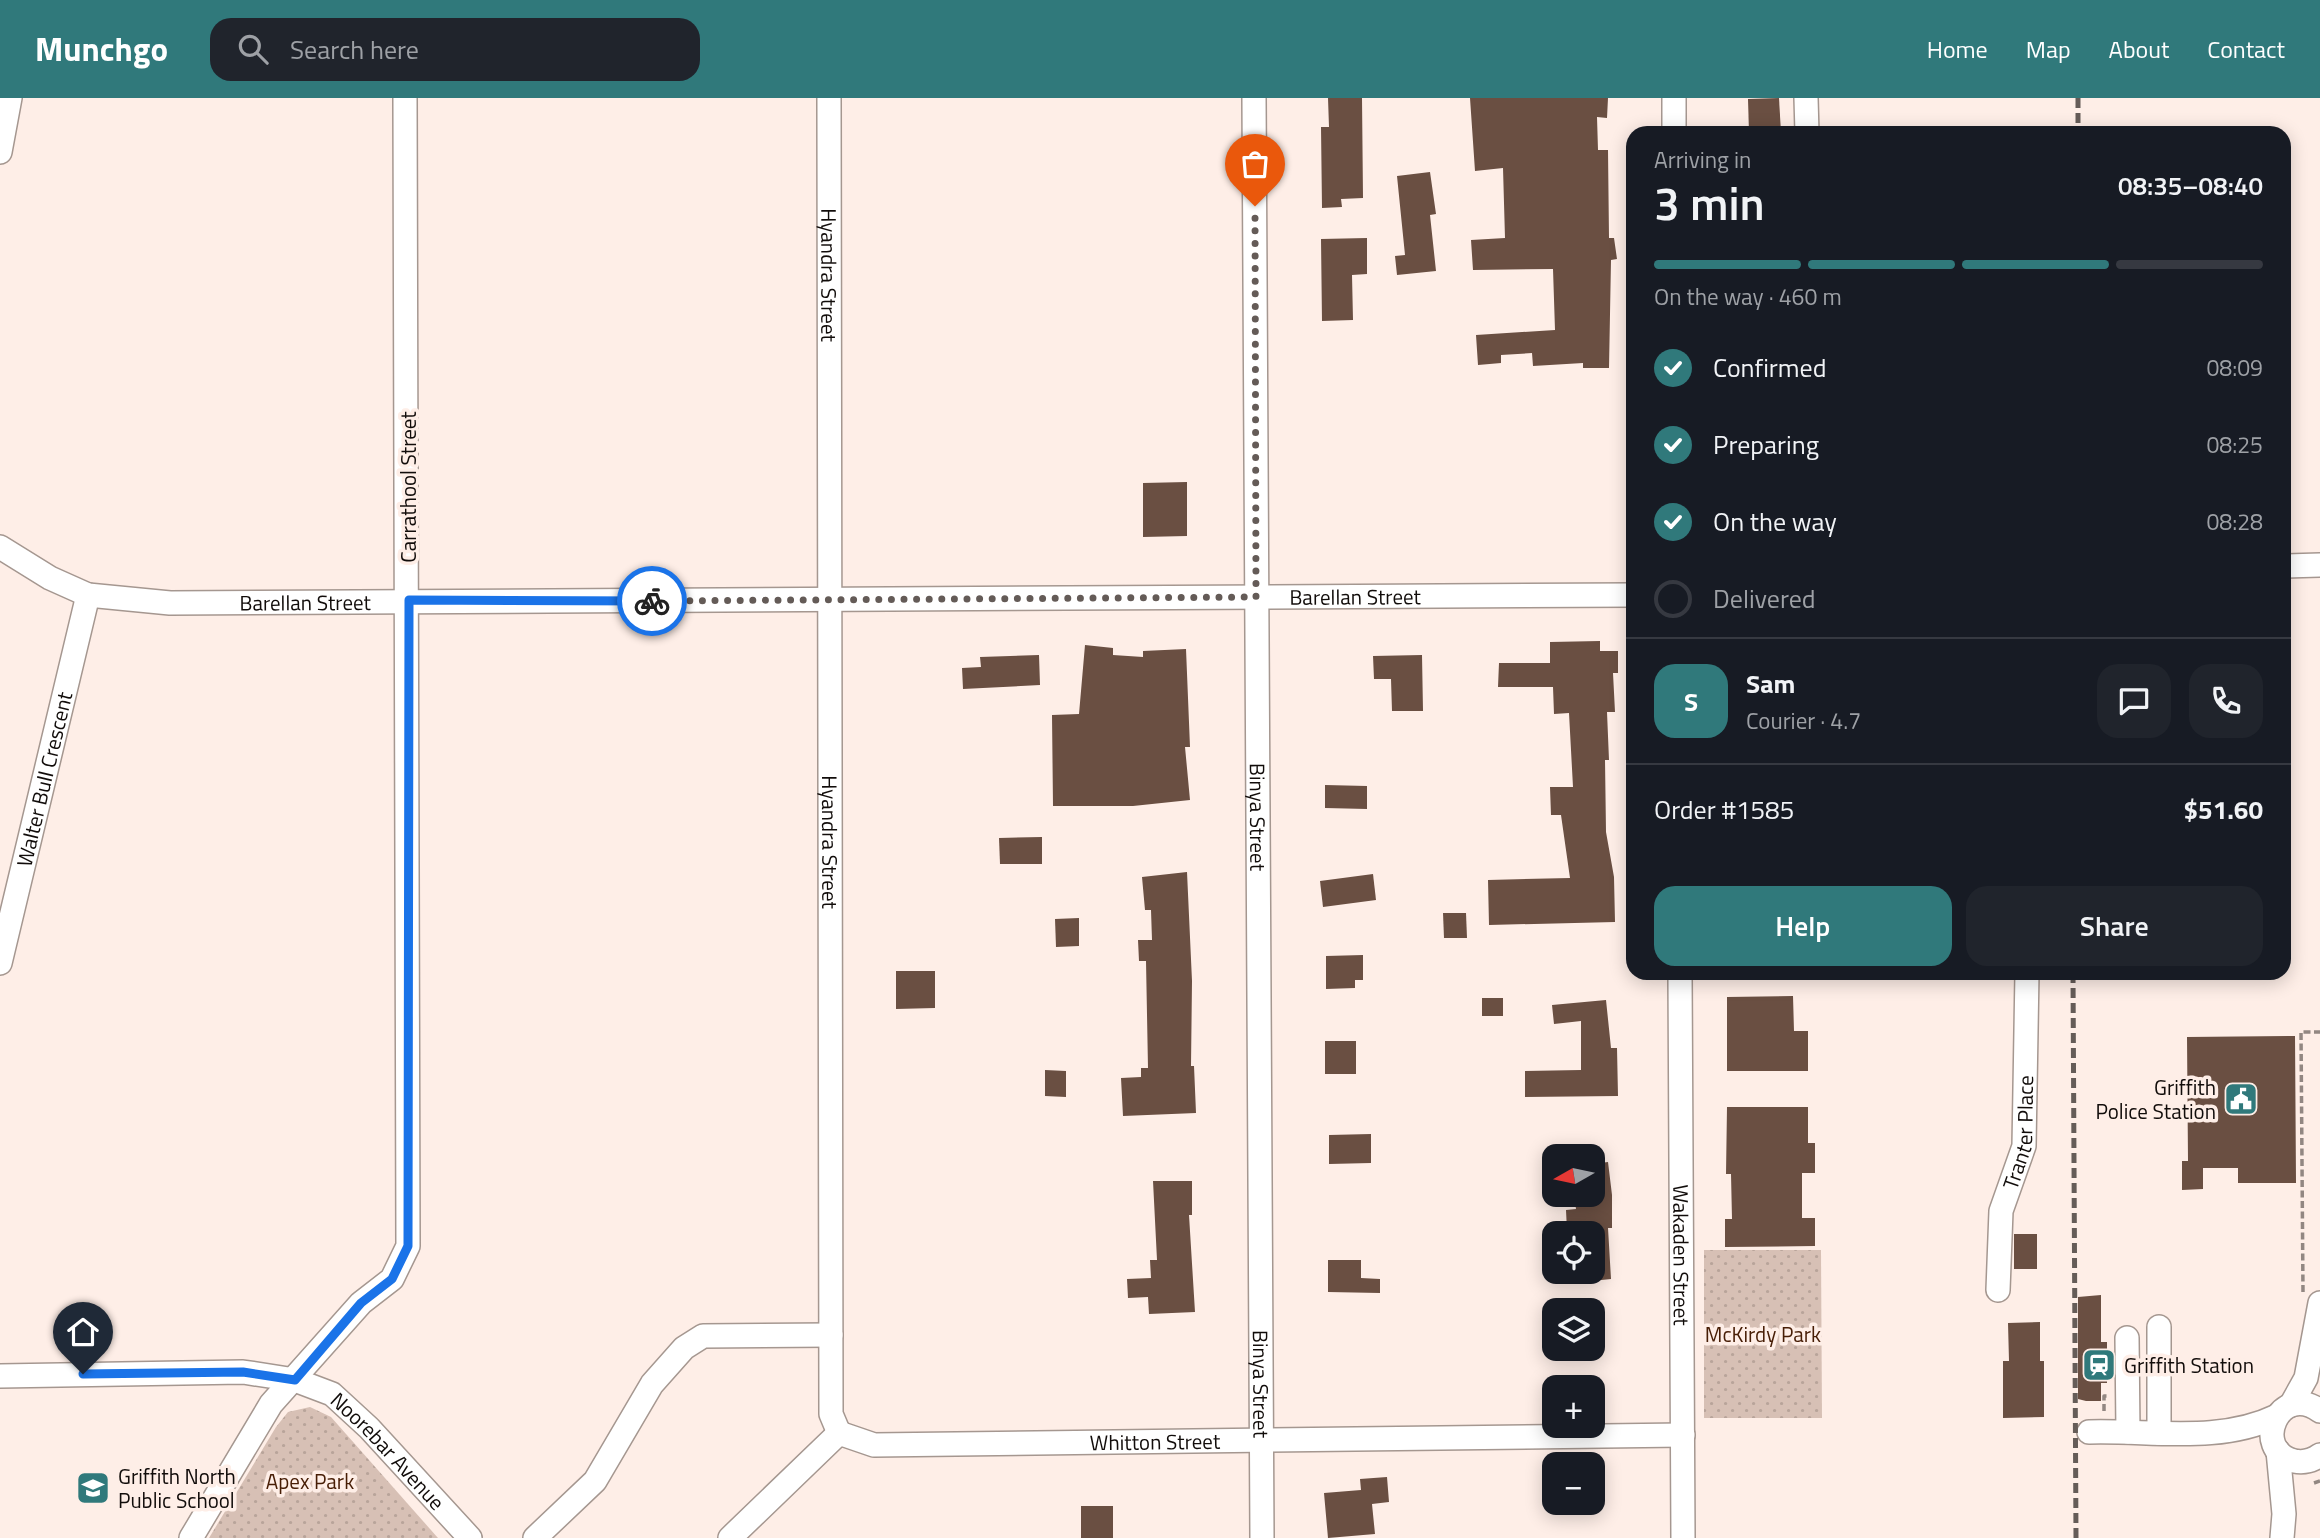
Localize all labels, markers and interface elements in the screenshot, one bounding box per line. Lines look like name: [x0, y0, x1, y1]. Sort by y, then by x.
search box: [210, 18, 700, 81]
text: Munchgo: [35, 24, 168, 74]
icon: search: [234, 30, 272, 68]
text: Search here: [290, 30, 419, 69]
text: Home: [1927, 31, 1988, 67]
text: Map: [2026, 31, 2071, 67]
text: About: [2109, 31, 2169, 67]
text: Contact: [2207, 31, 2285, 67]
pin: [1225, 134, 1285, 206]
text: Arriving in: [1654, 142, 1751, 177]
icon: bag: [1236, 145, 1274, 183]
text: 08:35–08:40: [2118, 166, 2263, 205]
text: 3 min: [1654, 168, 1765, 238]
street label: Hyandra Street: [813, 208, 845, 342]
text: On the way · 460 m: [1654, 279, 1842, 314]
text: Confirmed: [1713, 348, 1827, 387]
icon: check: [1654, 349, 1692, 387]
text: 08:09: [2206, 350, 2263, 385]
street label: Carrathool Street: [392, 411, 424, 563]
text: Preparing: [1713, 425, 1819, 464]
icon: check: [1654, 426, 1692, 464]
text: 08:25: [2206, 427, 2263, 462]
text: On the way: [1713, 502, 1837, 541]
icon: check: [1654, 503, 1692, 541]
text: 08:28: [2206, 504, 2263, 539]
courier: [617, 566, 687, 636]
text: Delivered: [1713, 579, 1816, 618]
street label: Barellan Street: [1289, 580, 1422, 613]
icon: bike: [633, 582, 671, 620]
street label: Barellan Street: [239, 586, 372, 619]
text: Sam: [1746, 664, 1795, 703]
button: chat: [2097, 664, 2171, 738]
button: phone: [2189, 664, 2263, 738]
text: S: [1684, 682, 1698, 721]
street label: Walter Bull Crescent: [8, 688, 80, 870]
text: Courier · 4.7: [1746, 703, 1861, 738]
street label: Binya Street: [1242, 763, 1274, 872]
street label: Hyandra Street: [814, 775, 846, 909]
text: Order #1585: [1654, 790, 1794, 829]
text: $51.60: [2184, 790, 2263, 829]
button: Help: [1654, 886, 1952, 966]
button: Share: [1966, 886, 2263, 966]
place label: Griffith Police Station: [2095, 1071, 2216, 1127]
street label: Tranter Place: [1994, 1075, 2041, 1194]
public building icon: Griffith Police Station: [2222, 1080, 2260, 1118]
north arrow: [1542, 1144, 1605, 1208]
map controls: [1542, 1144, 1605, 1515]
street label: Wakaden Street: [1665, 1184, 1698, 1326]
button: locate: [1542, 1221, 1605, 1284]
button: layers: [1542, 1298, 1605, 1361]
pin: [53, 1302, 113, 1374]
icon: home: [64, 1313, 102, 1351]
park label: McKirdy Park: [1705, 1318, 1821, 1350]
street label: Binya Street: [1245, 1330, 1277, 1439]
station icon: Griffith Station: [2080, 1346, 2118, 1384]
place label: Griffith Station: [2124, 1349, 2254, 1381]
button: +: [1542, 1375, 1605, 1438]
street label: Noorebar Avenue: [324, 1384, 453, 1517]
street label: Whitton Street: [1090, 1425, 1221, 1458]
button: −: [1542, 1452, 1605, 1515]
place label: Griffith North Public School: [118, 1460, 236, 1516]
park label: Apex Park: [266, 1465, 354, 1497]
school or university icon: Griffith North Public School: [74, 1469, 112, 1507]

